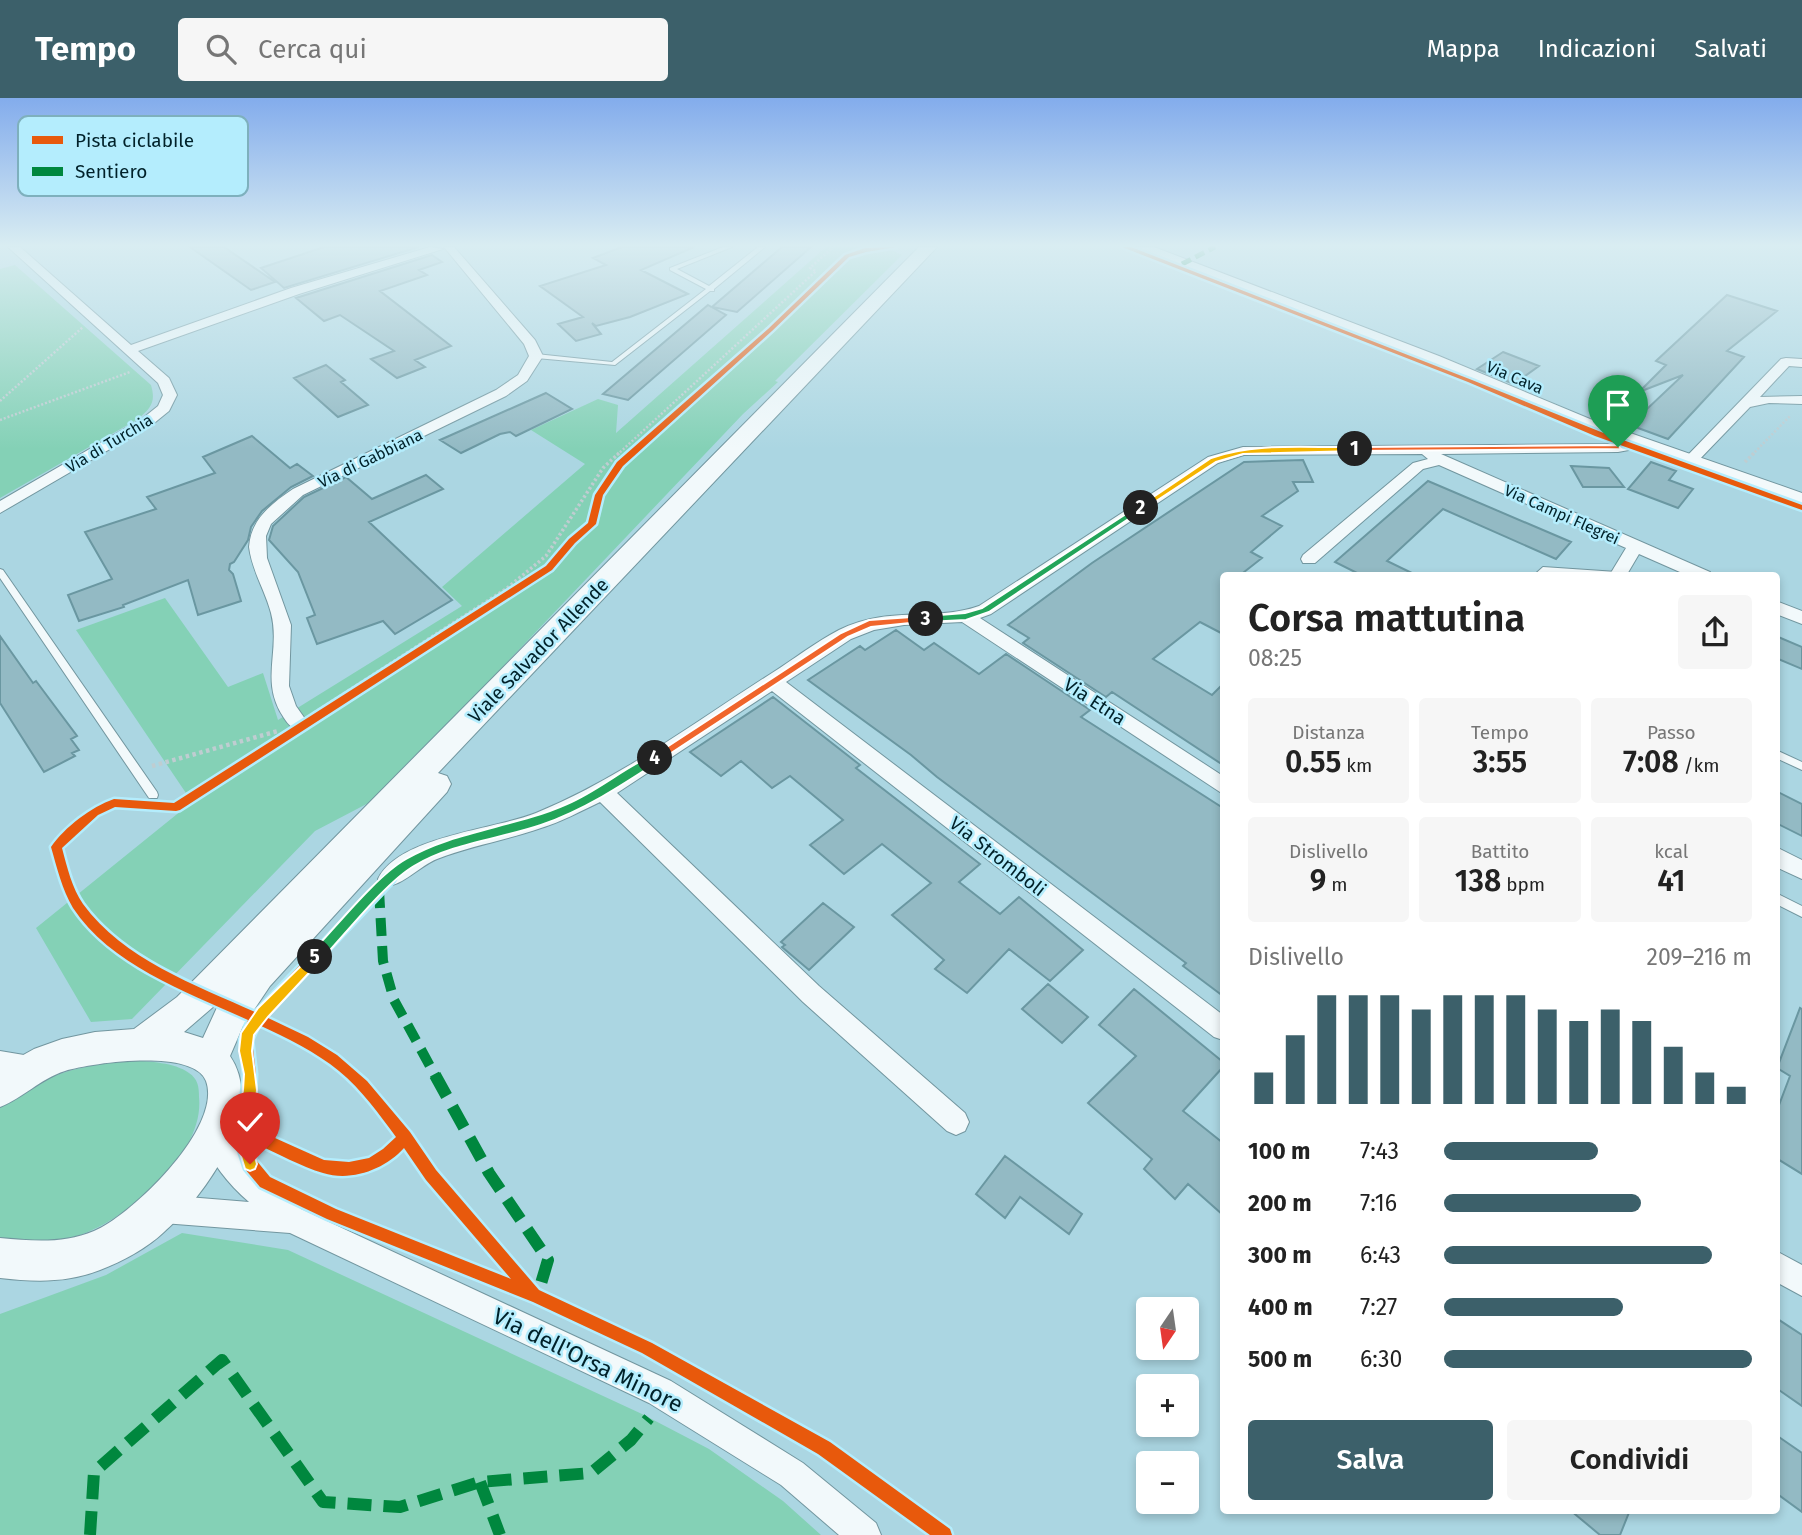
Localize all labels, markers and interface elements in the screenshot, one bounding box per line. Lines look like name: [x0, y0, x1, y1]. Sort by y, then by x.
search box: [178, 18, 668, 81]
text: Tempo: [35, 29, 136, 69]
icon: search: [202, 30, 240, 68]
text: Cerca qui: [258, 34, 367, 65]
text: Mappa: [1427, 35, 1500, 63]
text: Indicazioni: [1538, 35, 1656, 63]
text: Salvati: [1694, 35, 1767, 63]
legend: [18, 116, 248, 196]
text: Pista ciclabile: [75, 129, 194, 152]
text: Sentiero: [75, 160, 147, 183]
street label: Via Cava: [1484, 357, 1546, 398]
pin: [1588, 375, 1648, 447]
icon: arrive: [1599, 386, 1637, 424]
street label: Via di Turchia: [63, 410, 156, 477]
street label: Via di Gabbiana: [315, 425, 426, 492]
pin: 1: [1338, 432, 1372, 466]
text: 1: [1350, 437, 1359, 460]
street label: Via Campi Flegrei: [1501, 481, 1622, 548]
pin: 2: [1124, 490, 1158, 526]
text: 2: [1136, 496, 1145, 519]
street label: Viale Salvador Allende: [463, 573, 613, 727]
text: Corsa mattutina: [1248, 595, 1525, 641]
button: share: [1678, 595, 1752, 669]
pin: 3: [908, 602, 944, 636]
text: 3: [921, 607, 930, 630]
text: 08:25: [1248, 644, 1302, 672]
street label: Via Etna: [1059, 673, 1130, 730]
text: Distanza: [1292, 721, 1365, 744]
text: Tempo: [1471, 721, 1529, 744]
text: Passo: [1647, 721, 1696, 744]
pin: 4: [638, 740, 672, 776]
text: 0.55: [1285, 744, 1341, 780]
text: 3:55: [1473, 744, 1527, 780]
text: 7:08: [1623, 744, 1679, 780]
text: 4: [649, 746, 660, 769]
text: km: [1341, 754, 1372, 777]
text: /km: [1679, 754, 1720, 777]
street label: Via Stromboli: [945, 812, 1050, 901]
text: Dislivello: [1289, 840, 1368, 863]
text: Battito: [1471, 840, 1529, 863]
text: kcal: [1654, 840, 1688, 863]
text: 9: [1310, 863, 1326, 899]
text: 138: [1455, 863, 1501, 899]
text: 41: [1657, 863, 1686, 899]
text: m: [1326, 873, 1348, 896]
text: bpm: [1501, 873, 1545, 896]
pin: 5: [298, 940, 332, 974]
text: Dislivello: [1248, 943, 1344, 971]
text: 209–216 m: [1647, 943, 1752, 971]
text: 5: [309, 945, 320, 968]
pin: [220, 1092, 280, 1164]
icon: check: [231, 1103, 269, 1141]
text: 100 m: [1248, 1137, 1310, 1165]
text: 7:43: [1360, 1137, 1399, 1165]
text: 200 m: [1248, 1189, 1312, 1217]
text: 7:16: [1360, 1189, 1397, 1217]
text: 300 m: [1248, 1241, 1312, 1269]
text: 6:43: [1360, 1241, 1401, 1269]
text: 400 m: [1248, 1293, 1313, 1321]
text: 7:27: [1360, 1293, 1397, 1321]
north arrow: [1136, 1297, 1199, 1360]
map controls: [1136, 1297, 1199, 1514]
street label: Via dell'Orsa Minore: [488, 1302, 688, 1418]
text: 500 m: [1248, 1345, 1312, 1373]
text: 6:30: [1360, 1345, 1402, 1373]
button: +: [1136, 1374, 1199, 1437]
button: Salva: [1248, 1420, 1493, 1500]
button: Condividi: [1507, 1420, 1752, 1500]
button: −: [1136, 1451, 1199, 1514]

